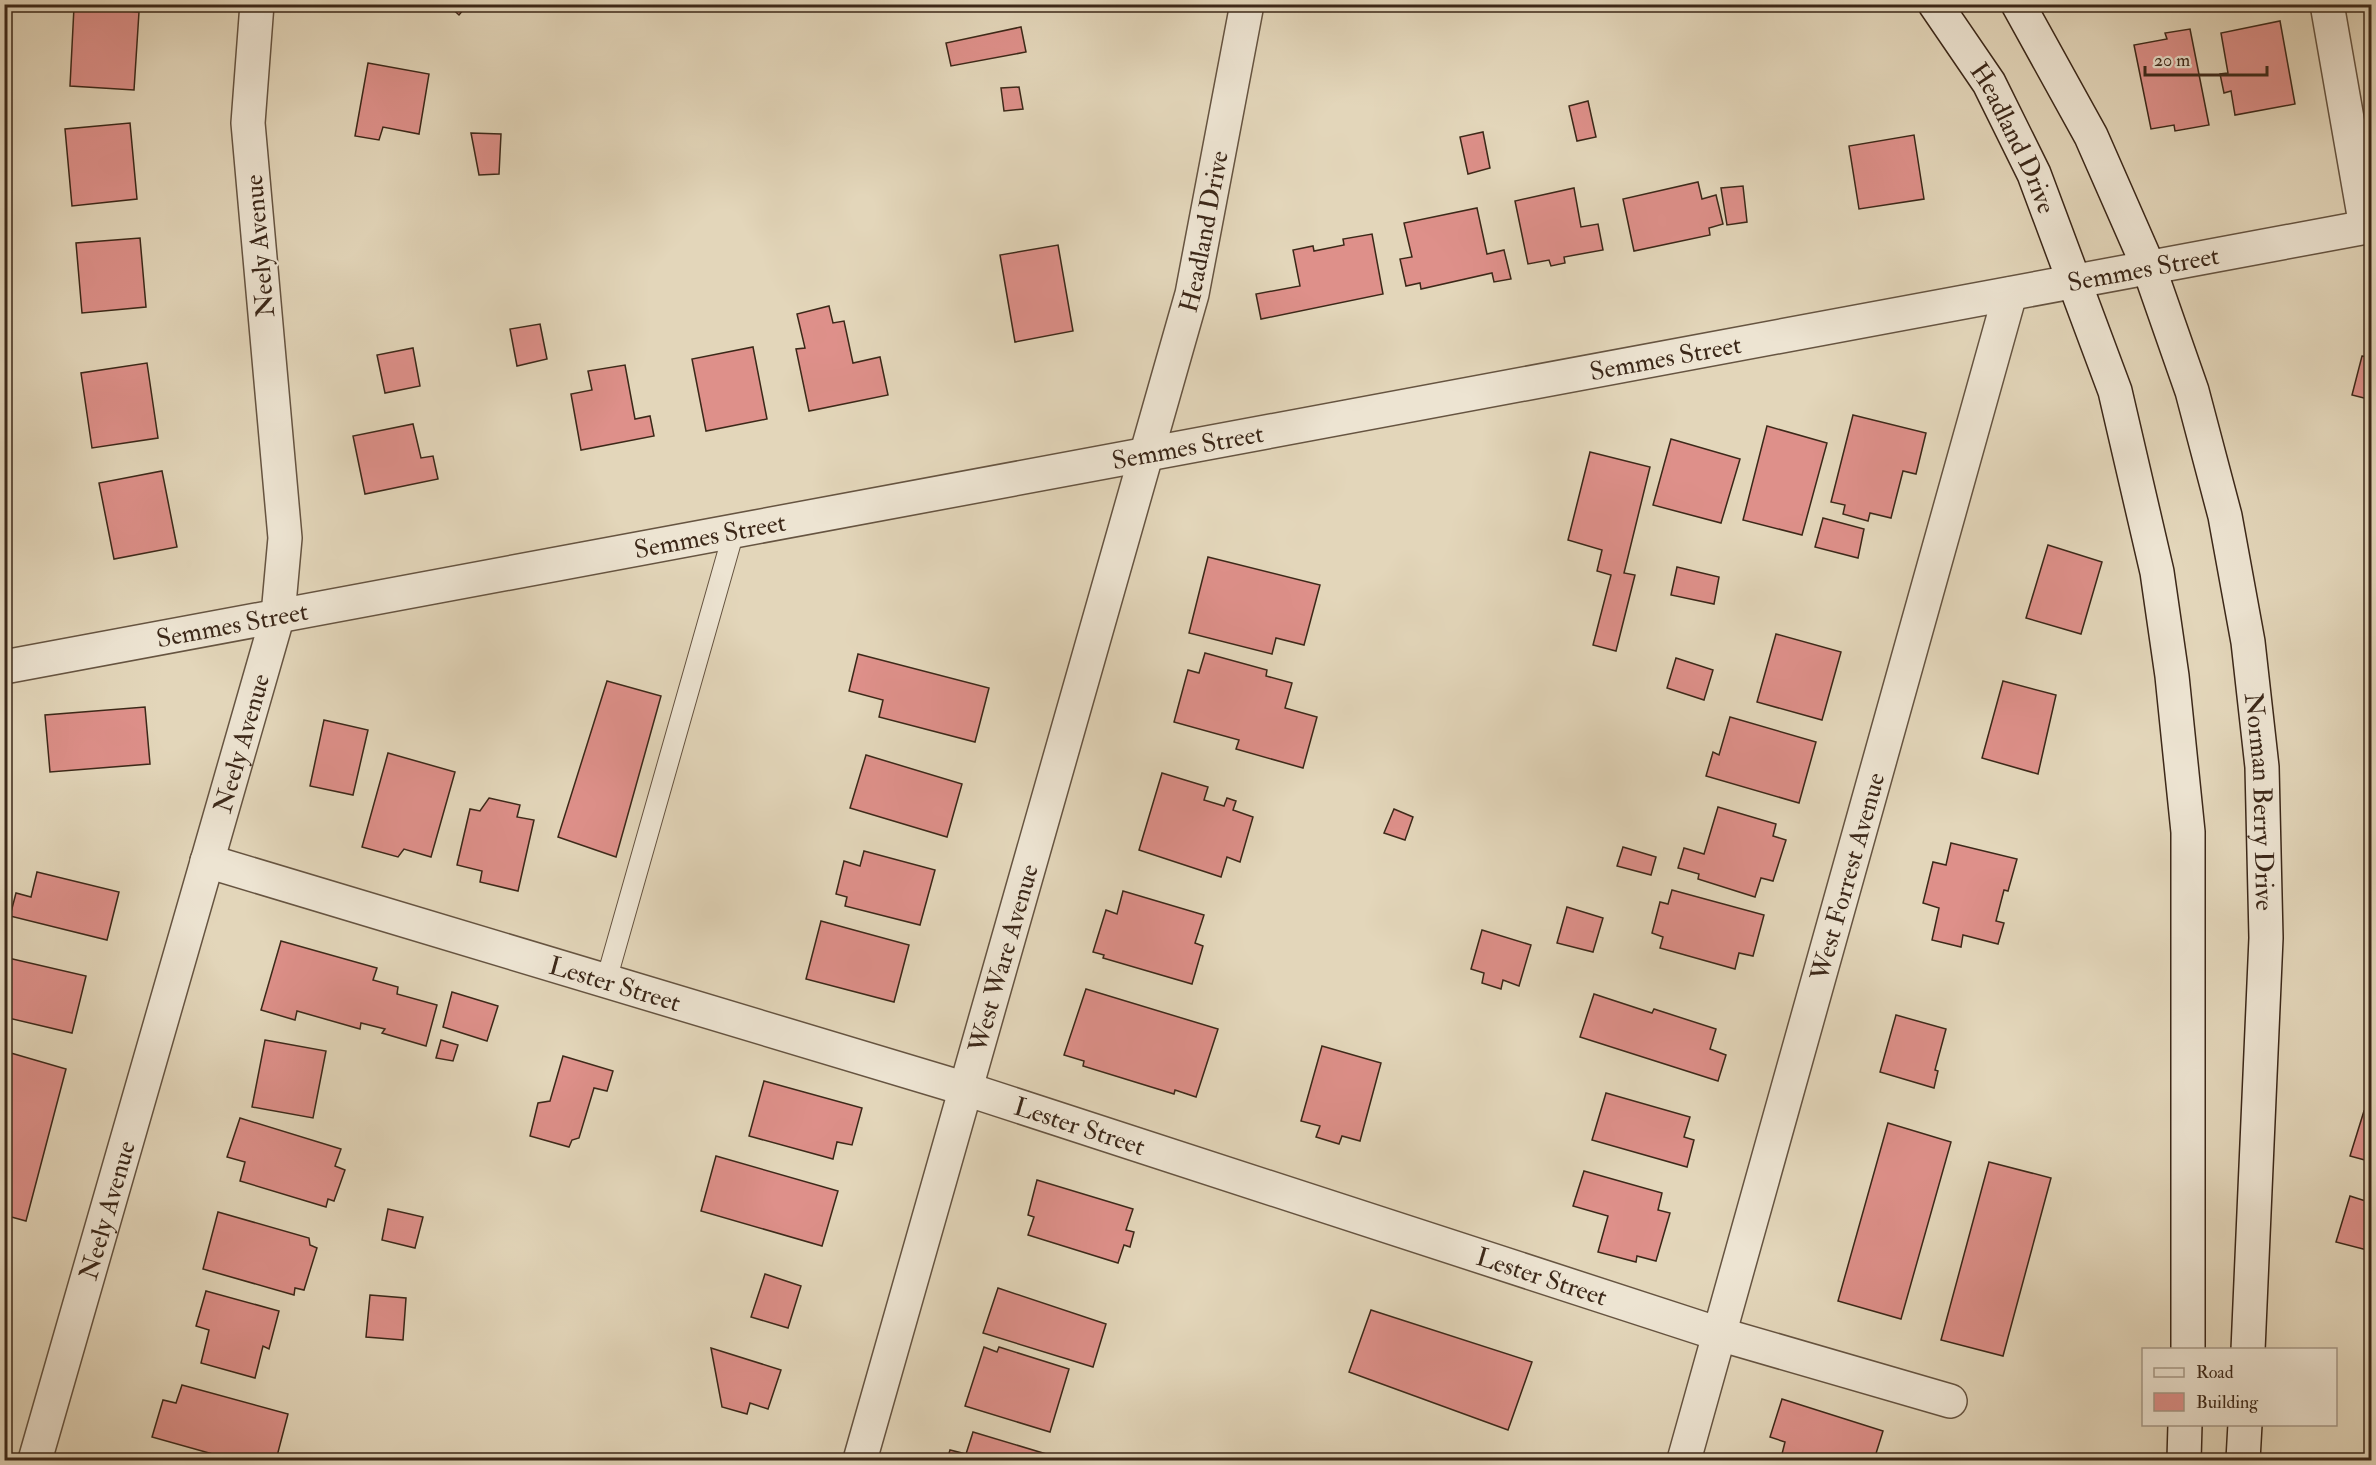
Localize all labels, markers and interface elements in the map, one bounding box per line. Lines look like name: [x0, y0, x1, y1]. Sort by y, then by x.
scale bar: [2145, 39, 2266, 77]
text: 20 m: [2154, 49, 2190, 72]
street label: Headland Drive: [1963, 57, 2062, 218]
street label: Headland Drive: [1173, 148, 1236, 316]
street label: Neely Avenue: [238, 173, 282, 319]
street label: Semmes Street: [2065, 240, 2222, 299]
street label: Semmes Street: [1587, 329, 1744, 388]
street label: Semmes Street: [1109, 418, 1266, 477]
street label: Semmes Street: [632, 507, 788, 566]
street label: Semmes Street: [154, 596, 311, 655]
street label: Neely Avenue: [207, 670, 277, 817]
street label: Norman Berry Drive: [2237, 691, 2280, 911]
street label: West Forrest Avenue: [1804, 769, 1892, 985]
street label: West Ware Avenue: [962, 860, 1046, 1057]
street label: Lester Street: [545, 950, 684, 1019]
street label: Lester Street: [1010, 1091, 1149, 1163]
street label: Neely Avenue: [73, 1137, 143, 1284]
street label: Lester Street: [1472, 1241, 1611, 1314]
legend: [2142, 1348, 2337, 1426]
text: Road: [2196, 1361, 2234, 1384]
text: Building: [2196, 1391, 2259, 1414]

